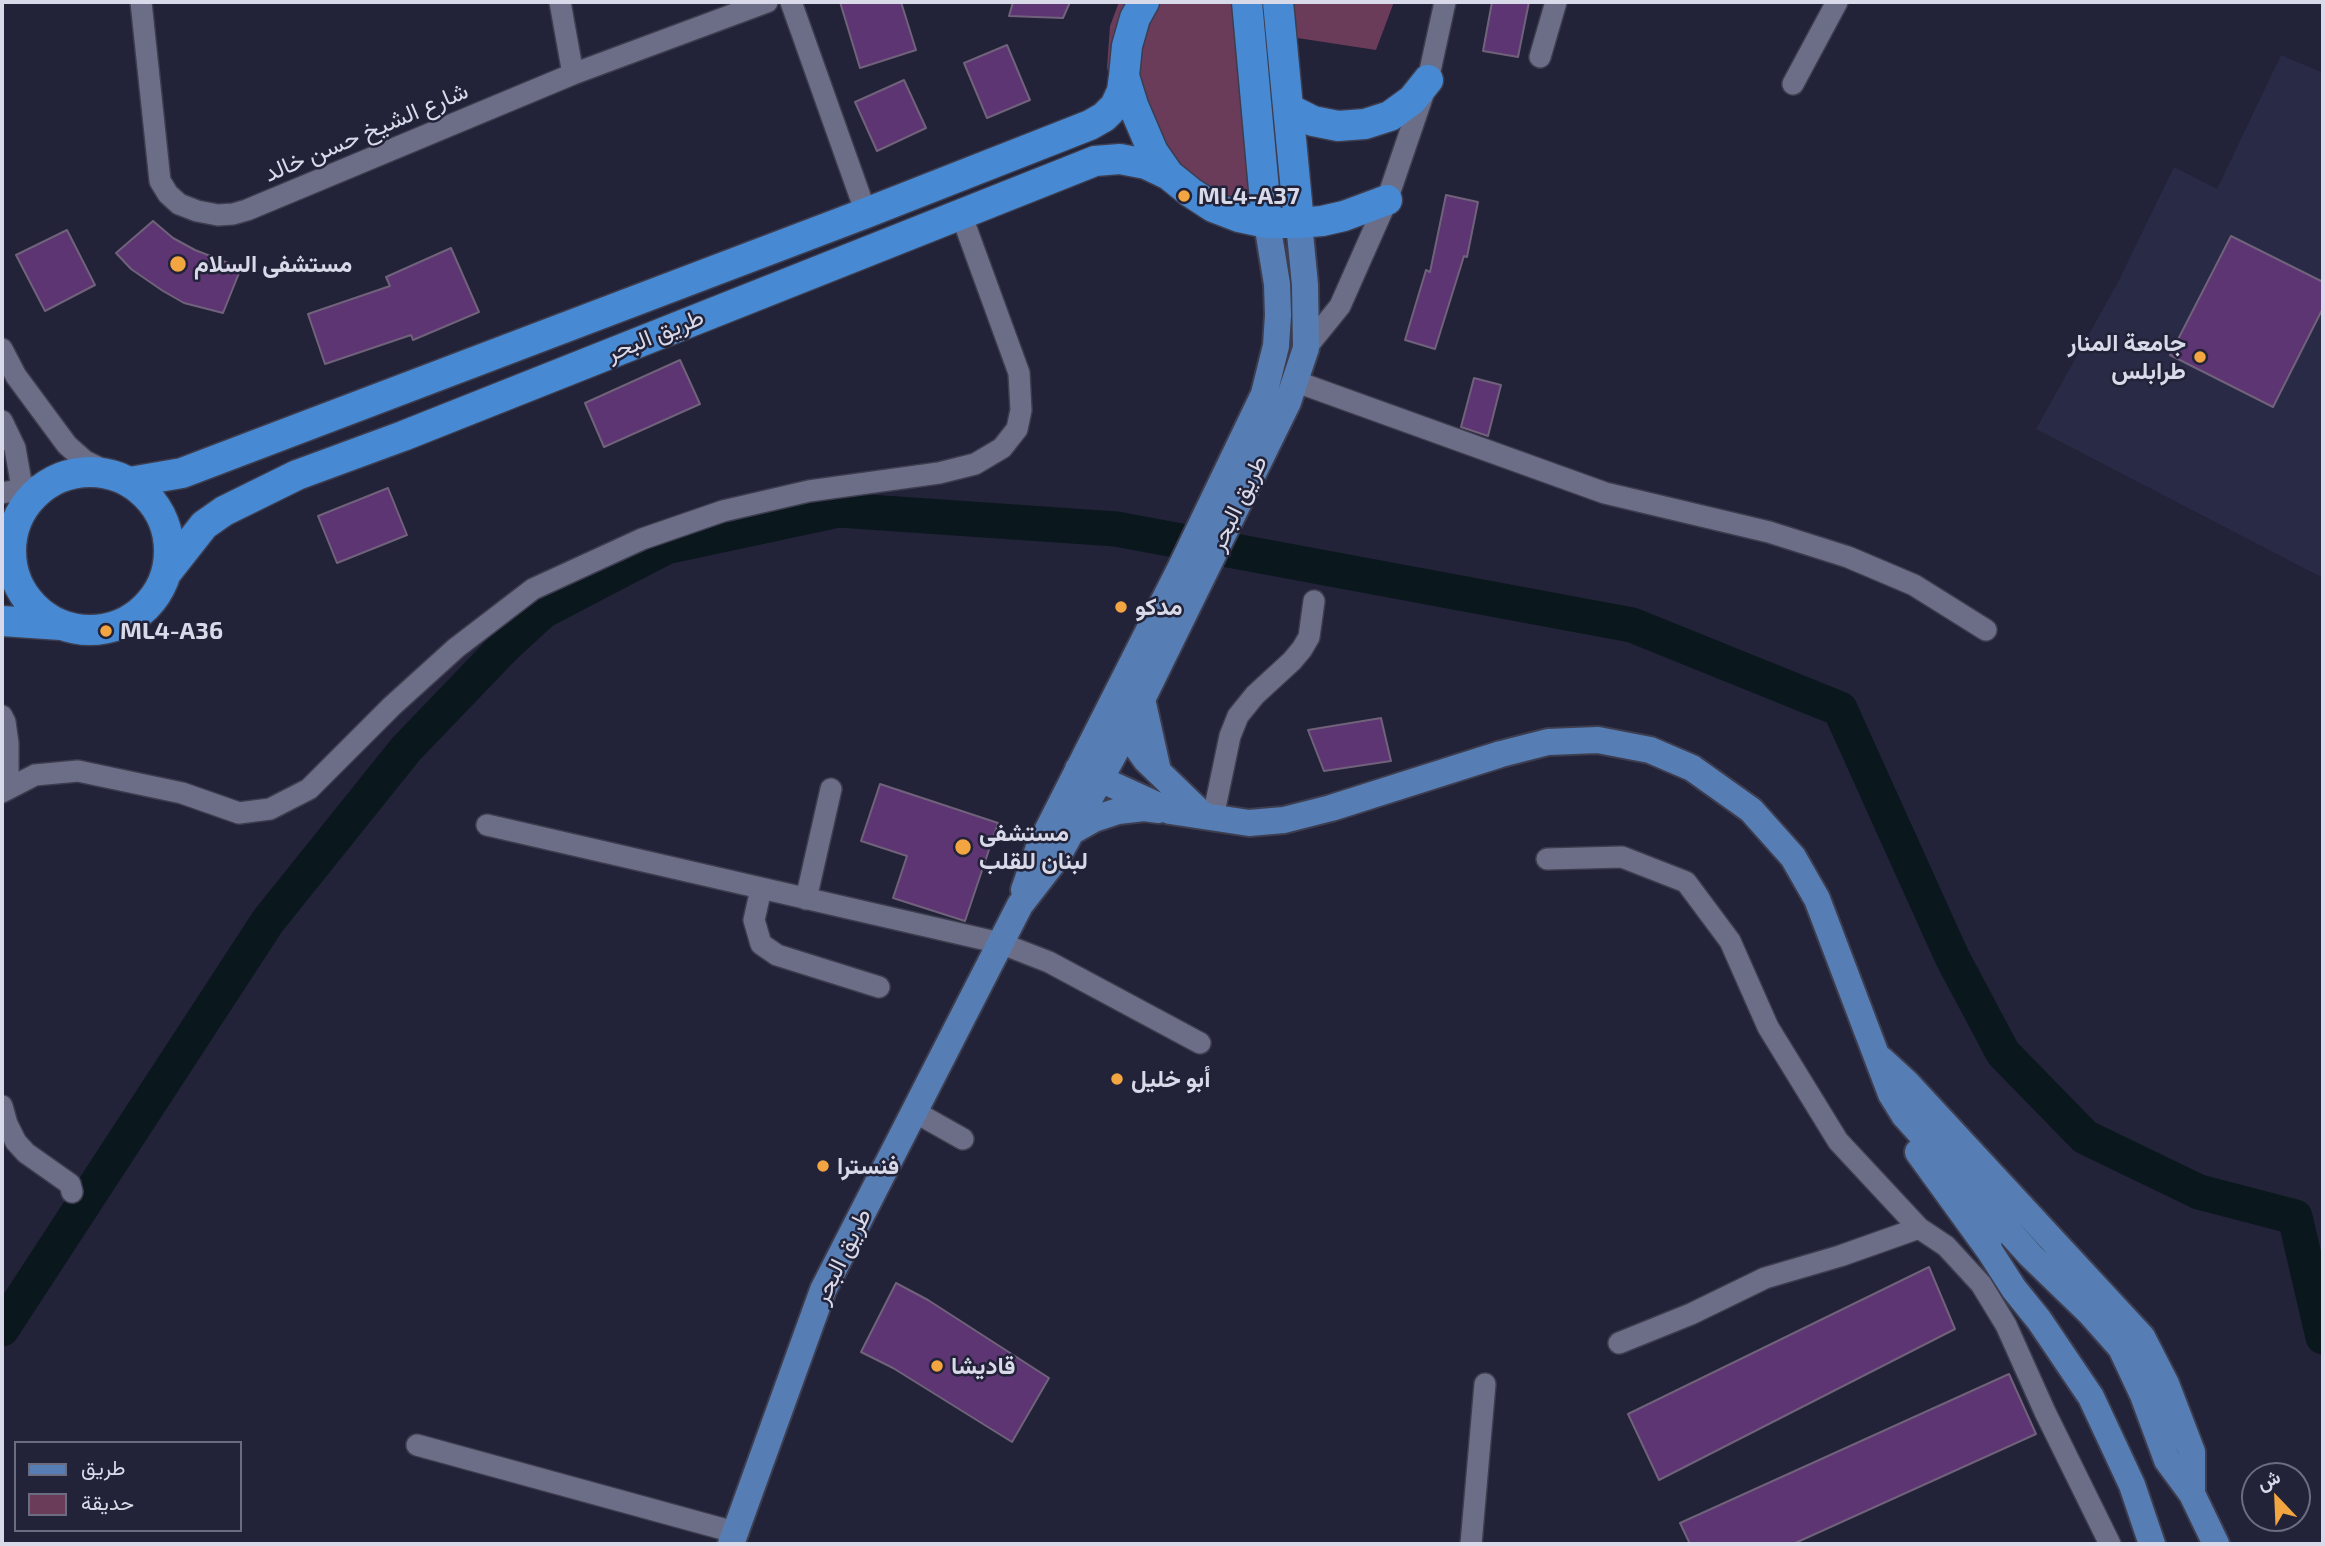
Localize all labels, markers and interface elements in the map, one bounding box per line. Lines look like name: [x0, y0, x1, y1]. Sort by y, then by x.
street label: شارع الشيخ حسن خالد: [259, 76, 473, 188]
place label: ML4-A37: [1198, 182, 1300, 210]
marker: ML4-A37: [1176, 188, 1192, 204]
place label: مستشفى السلام: [194, 250, 352, 278]
marker: مستشفى السلام: [168, 254, 188, 274]
street label: طريق البحر: [602, 302, 708, 368]
place label: جامعة المنار طرابلس: [2068, 329, 2186, 385]
marker: جامعة المنار طرابلس: [2192, 349, 2208, 365]
street label: طريق البحر: [1203, 451, 1273, 555]
place label: مدكو: [1135, 593, 1182, 621]
marker: مدكو: [1113, 599, 1129, 615]
place label: ML4-A36: [120, 617, 223, 645]
marker: ML4-A36: [98, 623, 114, 639]
place label: مستشفى لبنان للقلب: [979, 819, 1088, 875]
marker: مستشفى لبنان للقلب: [953, 837, 973, 857]
place label: أبو خليل: [1131, 1065, 1210, 1093]
marker: أبو خليل: [1109, 1071, 1125, 1087]
place label: فنسترا: [837, 1152, 899, 1180]
marker: فنسترا: [815, 1158, 831, 1174]
street label: طريق البحر: [807, 1204, 877, 1308]
place label: قاديشا: [951, 1352, 1015, 1380]
marker: قاديشا: [929, 1358, 945, 1374]
legend: [14, 1441, 242, 1532]
text: طريق: [81, 1454, 126, 1479]
north arrow: [2241, 1462, 2311, 1532]
text: ش: [2253, 1464, 2283, 1494]
text: حديقة: [81, 1489, 134, 1514]

